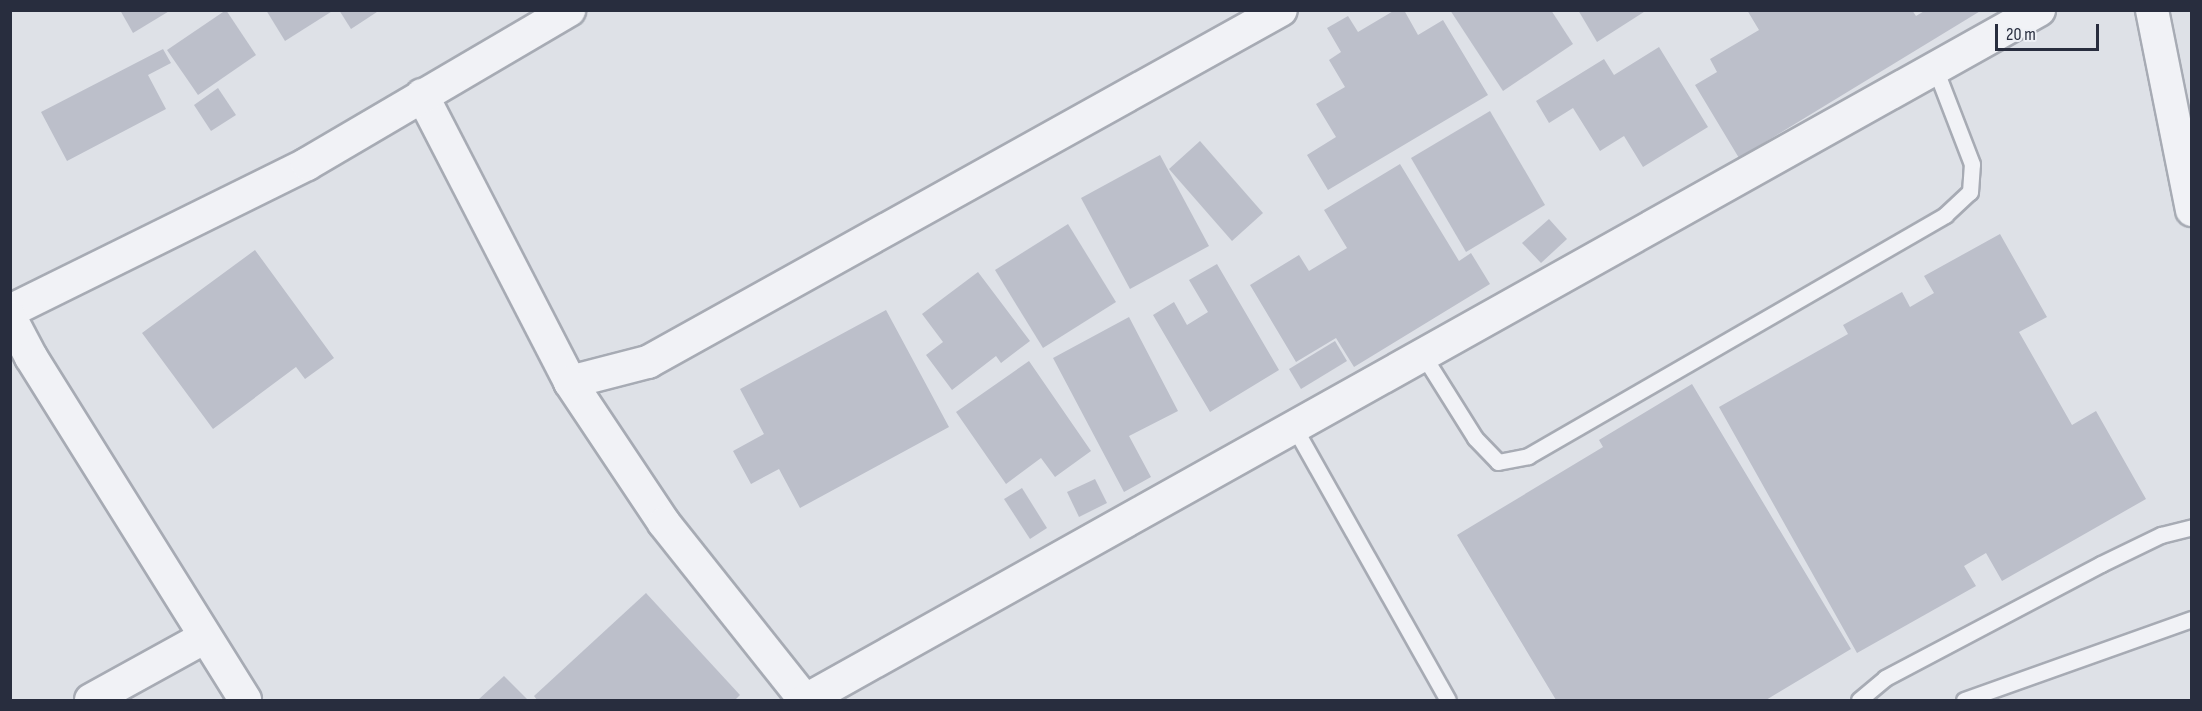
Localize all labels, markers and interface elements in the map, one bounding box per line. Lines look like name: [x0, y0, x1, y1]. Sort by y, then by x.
scale bar: [1998, 12, 2102, 50]
text: 20 m: [2006, 24, 2036, 45]

